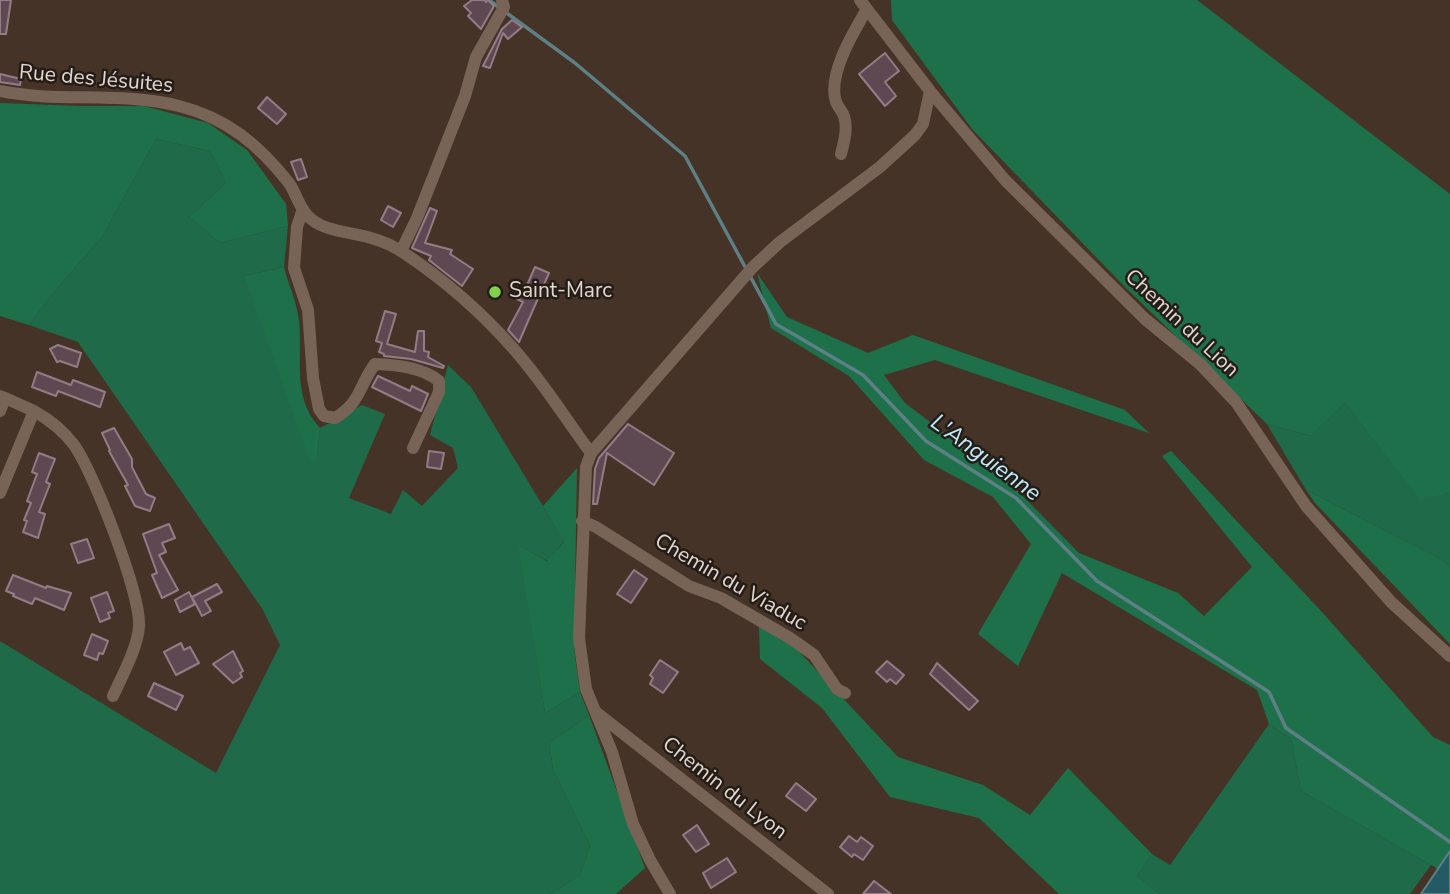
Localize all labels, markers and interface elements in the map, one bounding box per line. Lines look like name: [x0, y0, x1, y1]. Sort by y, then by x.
street label: Rue des Jésuites: [18, 61, 174, 99]
street label: Chemin du Lion: [1119, 265, 1243, 383]
place label: Saint-Marc: [509, 279, 612, 305]
marker: Saint-Marc: [487, 284, 503, 300]
water label: L'Anguienne: [924, 410, 1046, 508]
street label: Chemin du Viaduc: [650, 529, 810, 637]
street label: Chemin du Lyon: [657, 732, 791, 846]

